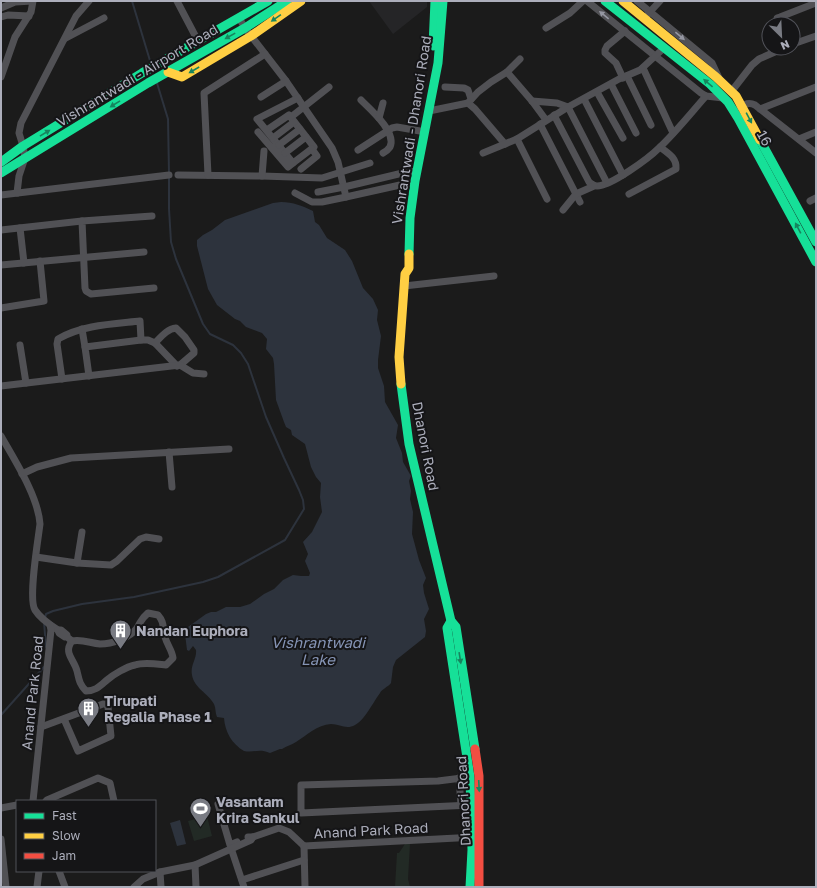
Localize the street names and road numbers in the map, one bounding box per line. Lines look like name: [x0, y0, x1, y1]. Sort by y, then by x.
street label: Vishrantwadi - Airport Road: [53, 20, 221, 130]
street label: Vishrantwadi - Dhanori Road: [388, 35, 434, 225]
street label: 16: [754, 127, 776, 149]
street label: Dhanori Road: [409, 400, 443, 492]
street label: Anand Park Road: [18, 635, 46, 751]
street label: Dhanori Road: [452, 755, 474, 847]
street label: Anand Park Road: [313, 819, 429, 841]

